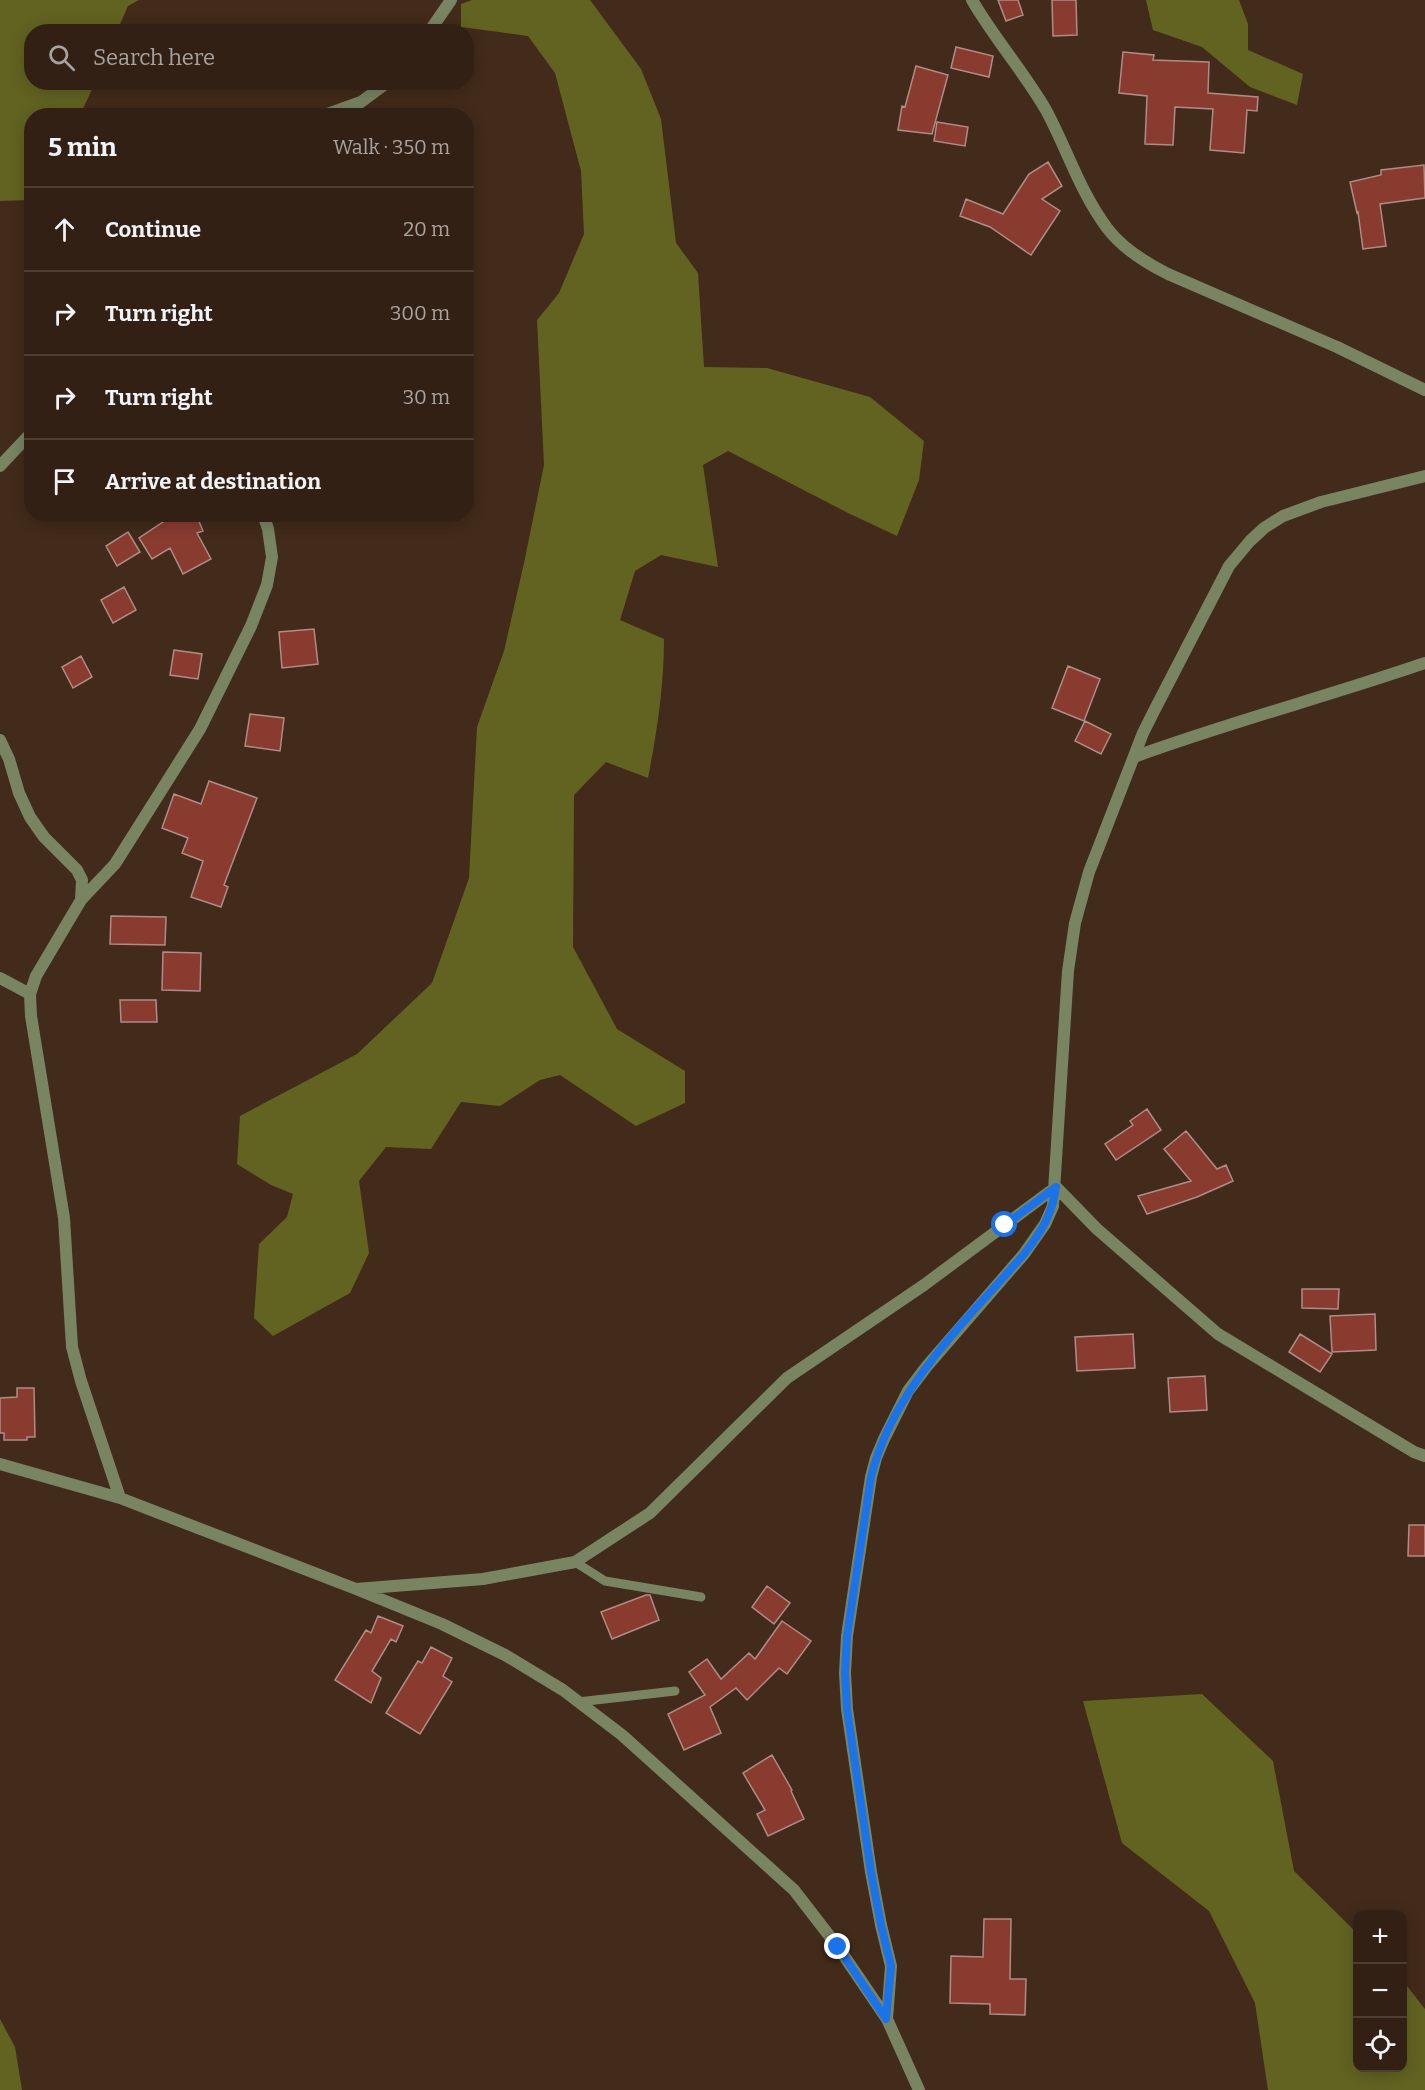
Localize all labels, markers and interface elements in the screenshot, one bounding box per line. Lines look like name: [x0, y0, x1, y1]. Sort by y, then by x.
search box: [24, 24, 474, 90]
icon: search: [45, 41, 78, 74]
text: Search here: [93, 44, 215, 71]
text: 5 min: [48, 132, 117, 163]
text: Walk · 350 m: [333, 135, 450, 159]
icon: ahead: [48, 213, 81, 246]
text: Continue: [105, 216, 201, 243]
text: 20 m: [403, 217, 450, 241]
icon: right: [48, 297, 81, 330]
text: Turn right: [105, 300, 213, 327]
text: 300 m: [390, 301, 450, 325]
icon: right: [48, 381, 81, 414]
text: Turn right: [105, 384, 213, 411]
text: 30 m: [403, 385, 450, 409]
icon: arrive: [48, 465, 81, 498]
text: Arrive at destination: [105, 468, 321, 495]
route start: [991, 1211, 1017, 1237]
map controls: [1353, 1910, 1407, 2072]
button: +: [1353, 1910, 1407, 1964]
route end: [824, 1933, 850, 1959]
button: −: [1353, 1964, 1407, 2018]
button: locate: [1353, 2018, 1407, 2072]

